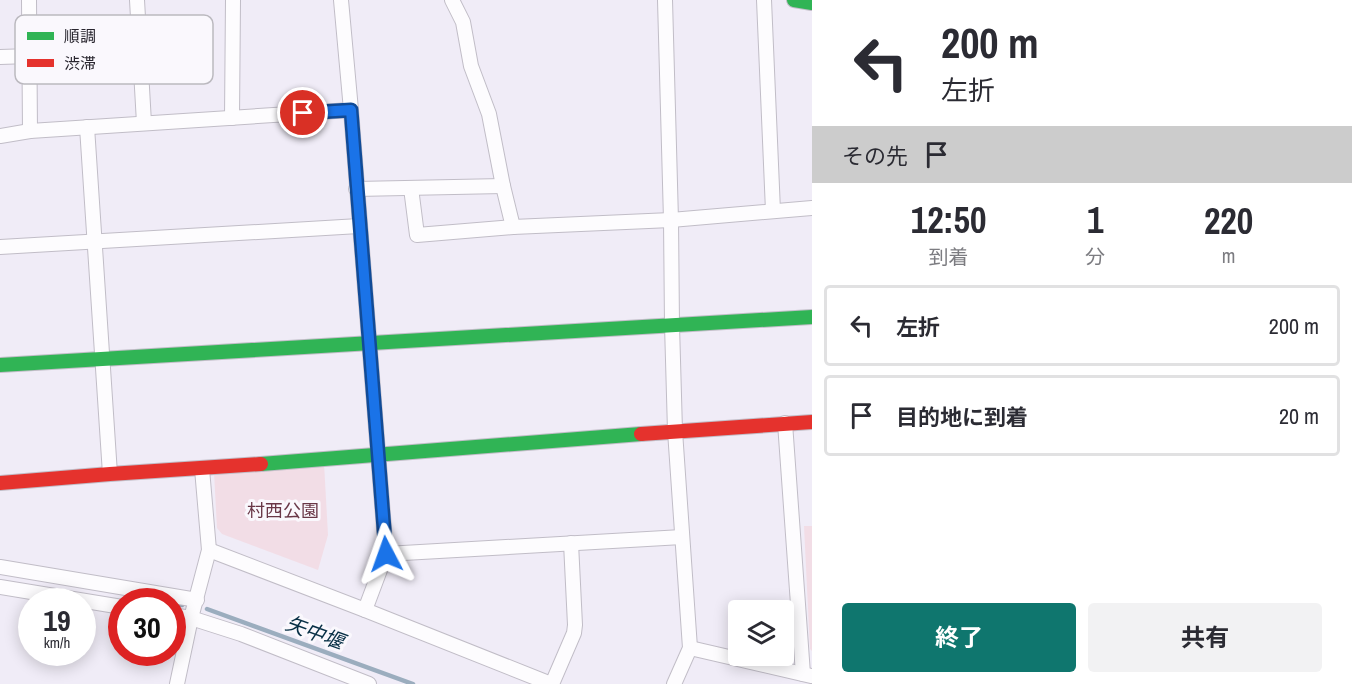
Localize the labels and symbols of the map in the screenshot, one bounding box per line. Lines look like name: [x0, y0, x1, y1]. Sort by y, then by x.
legend: [15, 15, 213, 84]
text: 順調: [64, 25, 96, 47]
text: 渋滞: [64, 52, 96, 74]
pin: [277, 87, 328, 138]
park label: 村西公園: [247, 498, 319, 523]
position arrow: [354, 522, 418, 586]
speed limit sign: 30: [108, 588, 186, 666]
water label: 矢中堰: [282, 609, 352, 656]

